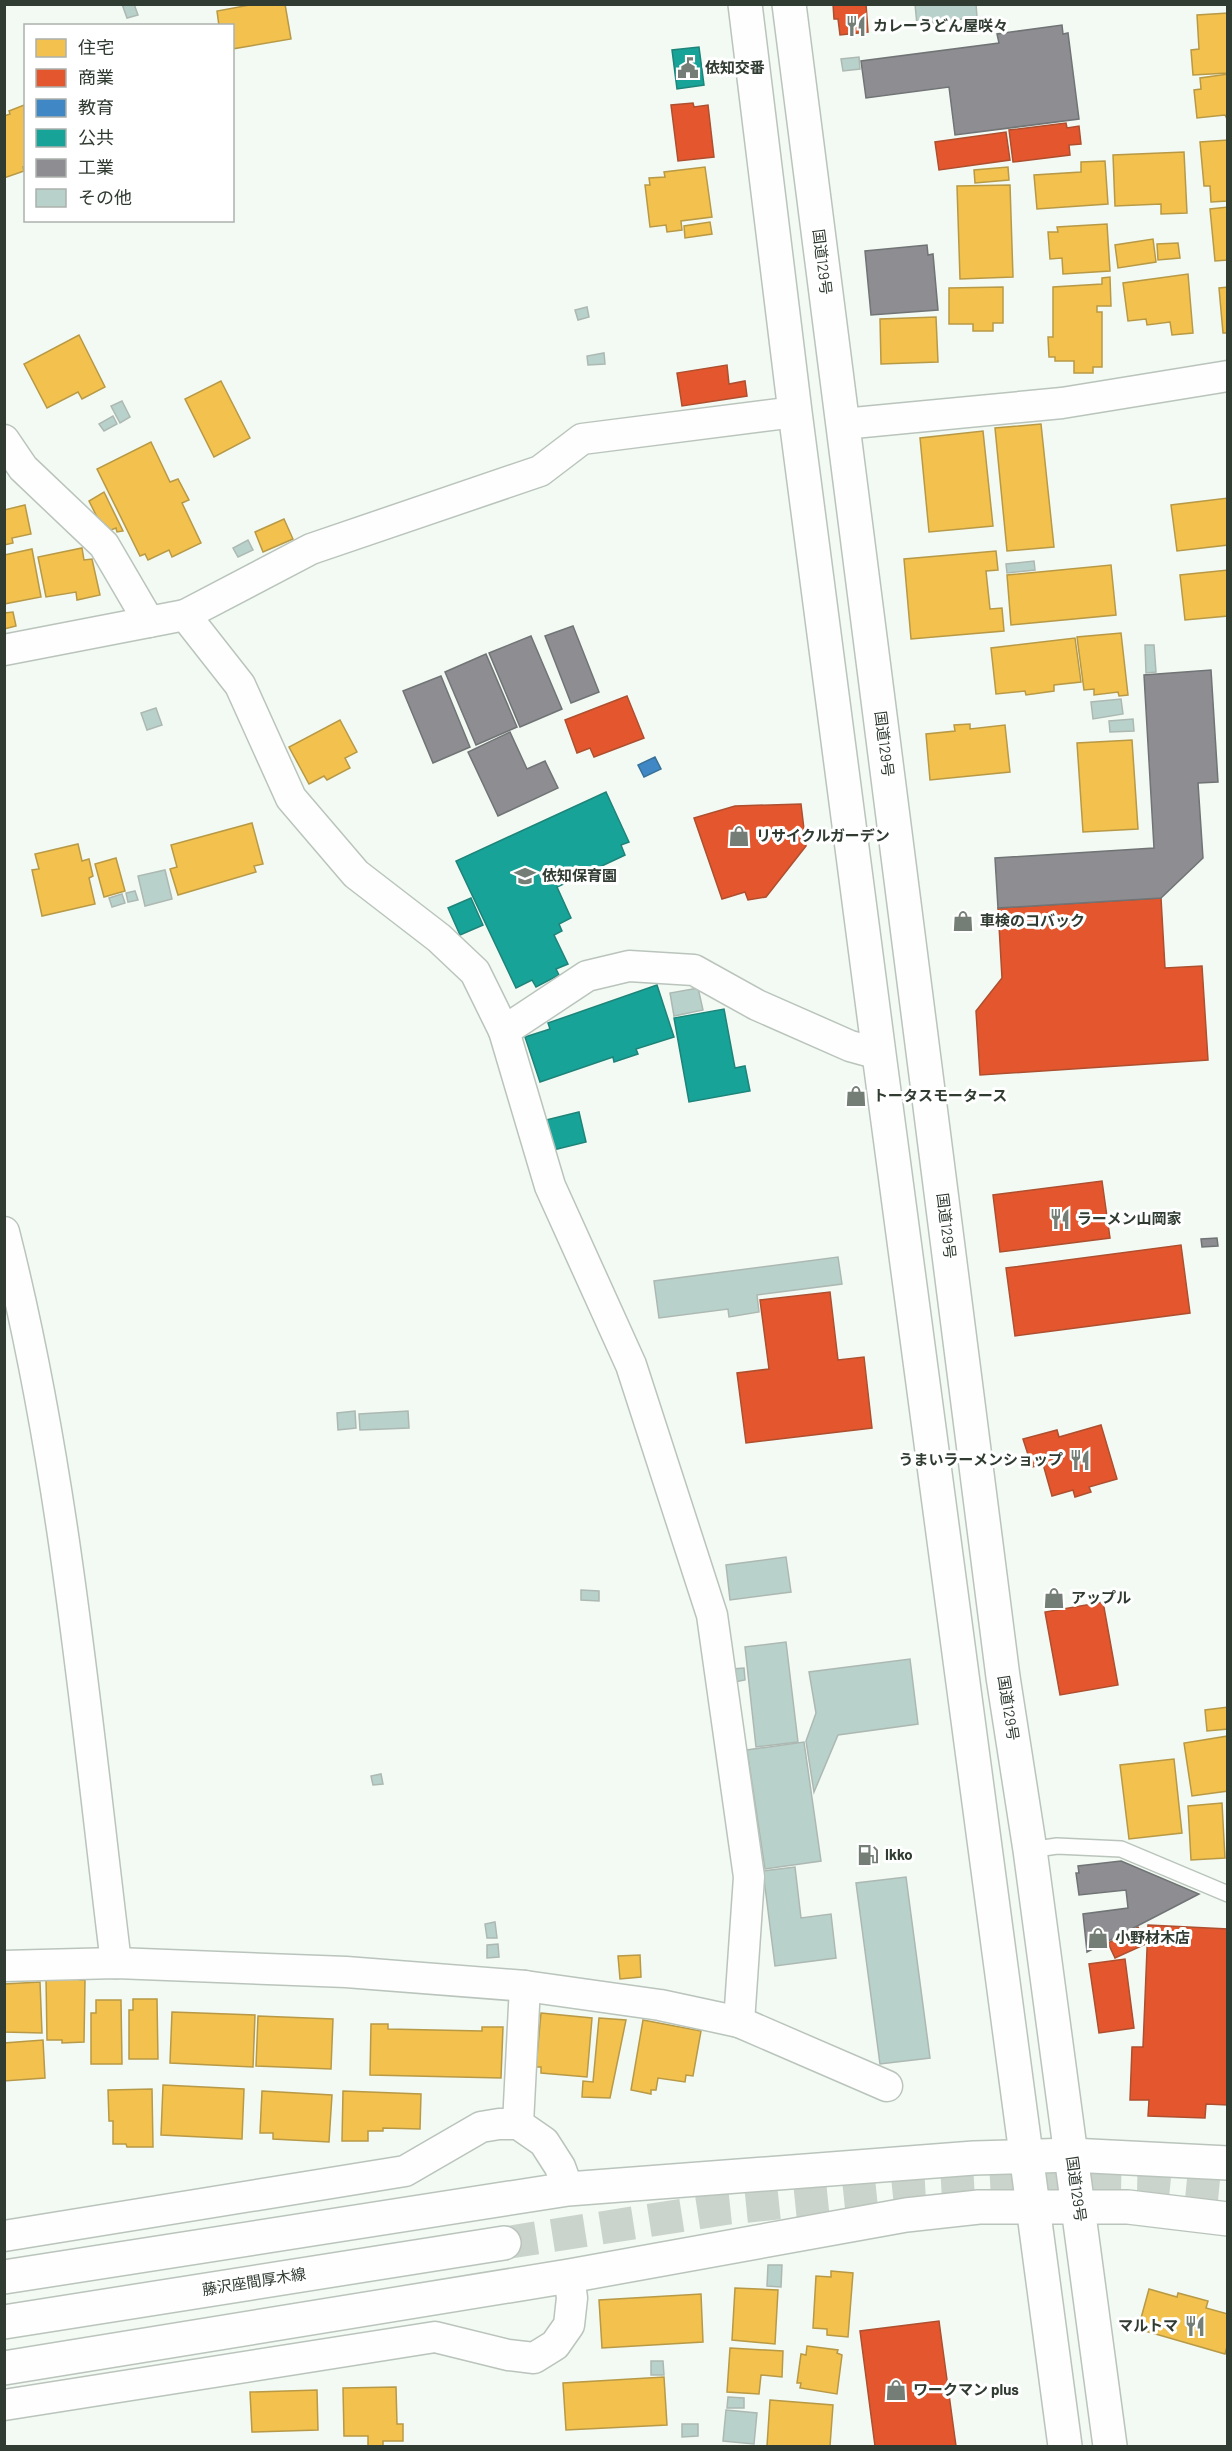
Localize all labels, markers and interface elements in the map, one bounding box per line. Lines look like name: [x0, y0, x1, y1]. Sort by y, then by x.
restaurant icon: カレーうどん屋咲々: [844, 14, 868, 38]
place label: カレーうどん屋咲々: [873, 16, 1008, 34]
legend: [24, 24, 234, 222]
text: 住宅: [78, 36, 114, 58]
public building icon: 依知交番: [676, 56, 700, 80]
place label: 依知交番: [705, 58, 765, 76]
text: 商業: [78, 66, 114, 88]
text: 教育: [78, 96, 114, 118]
text: 公共: [78, 126, 114, 148]
text: 工業: [78, 156, 114, 178]
text: その他: [78, 186, 132, 208]
street label: 国道129号: [810, 228, 836, 296]
street label: 国道129号: [872, 710, 898, 778]
shop icon: リサイクルガーデン: [727, 824, 751, 848]
place label: リサイクルガーデン: [756, 826, 890, 844]
school or university icon: 依知保育園: [513, 864, 537, 888]
place label: 依知保育園: [542, 866, 617, 884]
shop icon: 車検のコバック: [951, 909, 975, 933]
place label: 車検のコバック: [980, 911, 1085, 929]
shop icon: トータスモータース: [844, 1084, 868, 1108]
place label: トータスモータース: [873, 1086, 1007, 1104]
street label: 国道129号: [934, 1192, 960, 1260]
restaurant icon: ラーメン山岡家: [1048, 1207, 1072, 1231]
place label: ラーメン山岡家: [1077, 1209, 1181, 1227]
restaurant icon: うまいラーメンショップ: [1068, 1448, 1092, 1472]
place label: うまいラーメンショップ: [899, 1450, 1063, 1468]
shop icon: アップル: [1042, 1586, 1066, 1610]
place label: アップル: [1071, 1588, 1131, 1606]
street label: 国道129号: [995, 1674, 1023, 1742]
fuel station icon: Ikko: [856, 1843, 880, 1867]
place label: Ikko: [885, 1845, 913, 1863]
shop icon: 小野材木店: [1086, 1926, 1110, 1950]
place label: 小野材木店: [1115, 1928, 1190, 1946]
street label: 国道129号: [1063, 2155, 1091, 2223]
street label: 藤沢座間厚木線: [201, 2264, 307, 2298]
restaurant icon: マルトマ: [1183, 2314, 1207, 2338]
place label: マルトマ: [1118, 2316, 1178, 2334]
shop icon: ワークマン plus: [884, 2378, 908, 2402]
place label: ワークマン plus: [913, 2380, 1019, 2398]

